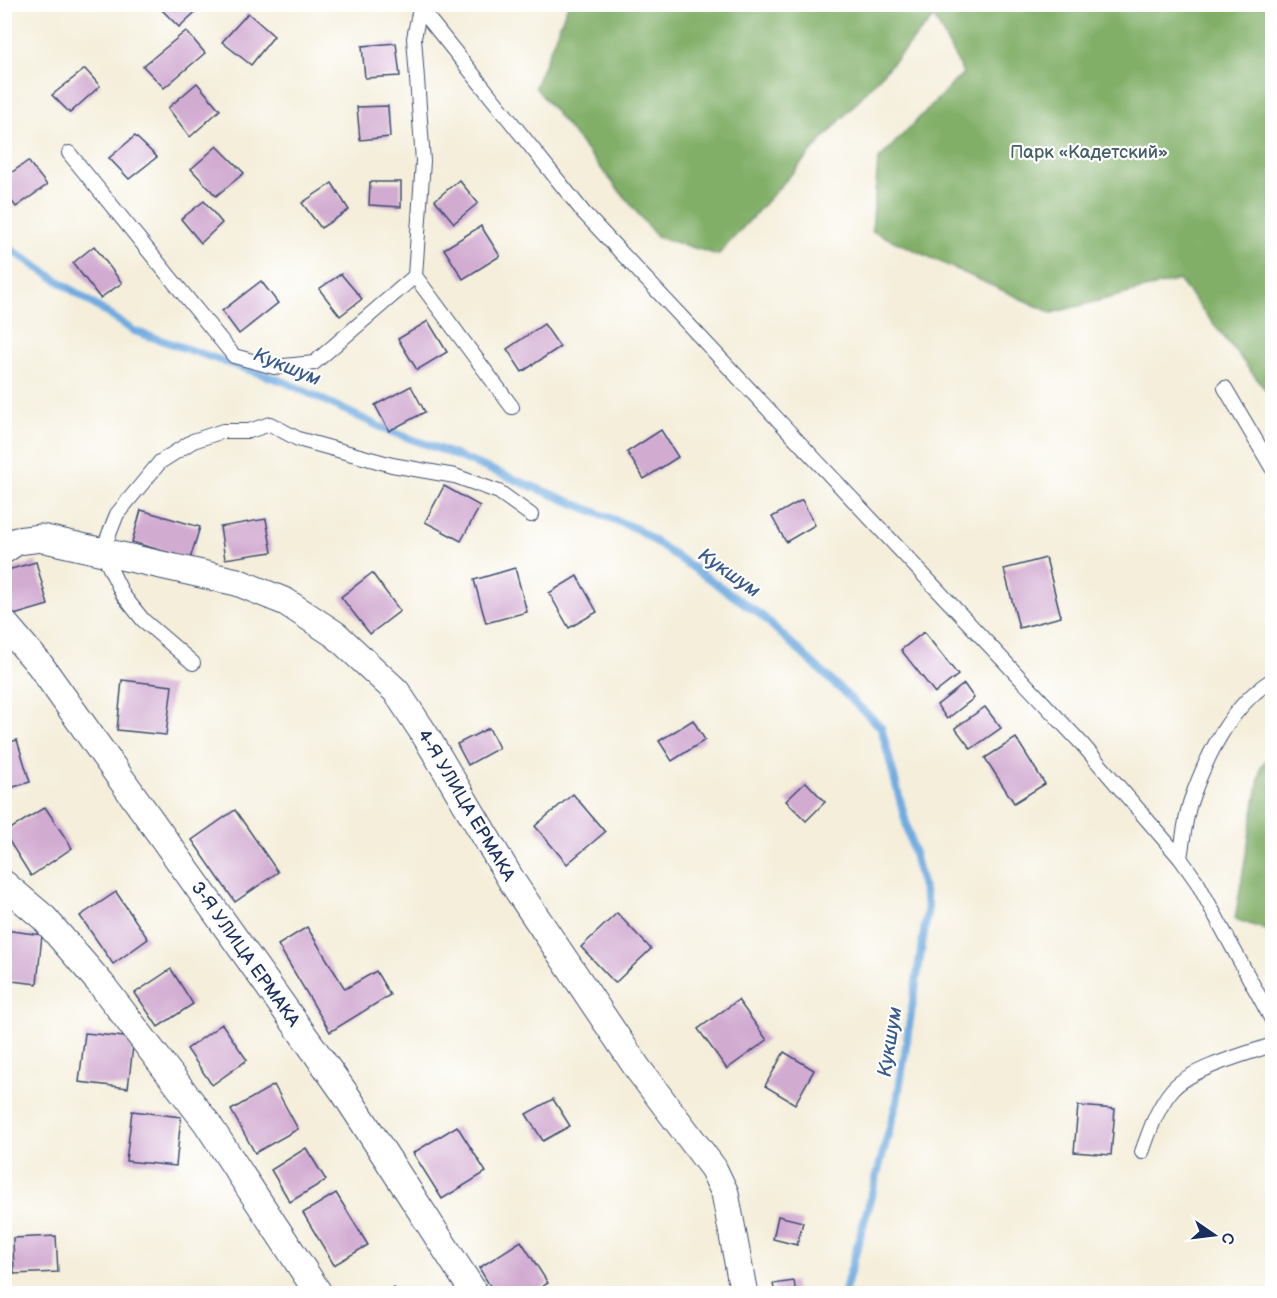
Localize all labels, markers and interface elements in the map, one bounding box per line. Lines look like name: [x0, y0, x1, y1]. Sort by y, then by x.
park label: Парк «Кадетский»: [1010, 142, 1168, 163]
water label: Кукшум: [250, 343, 324, 391]
water label: Кукшум: [693, 543, 765, 603]
street label: 4-Я УЛИЦА ЕРМАКА: [414, 725, 520, 885]
street label: 3-Я УЛИЦА ЕРМАКА: [187, 877, 304, 1031]
water label: Кукшум: [873, 1005, 907, 1079]
north arrow: [1184, 1205, 1244, 1265]
text: С: [1217, 1231, 1238, 1246]

